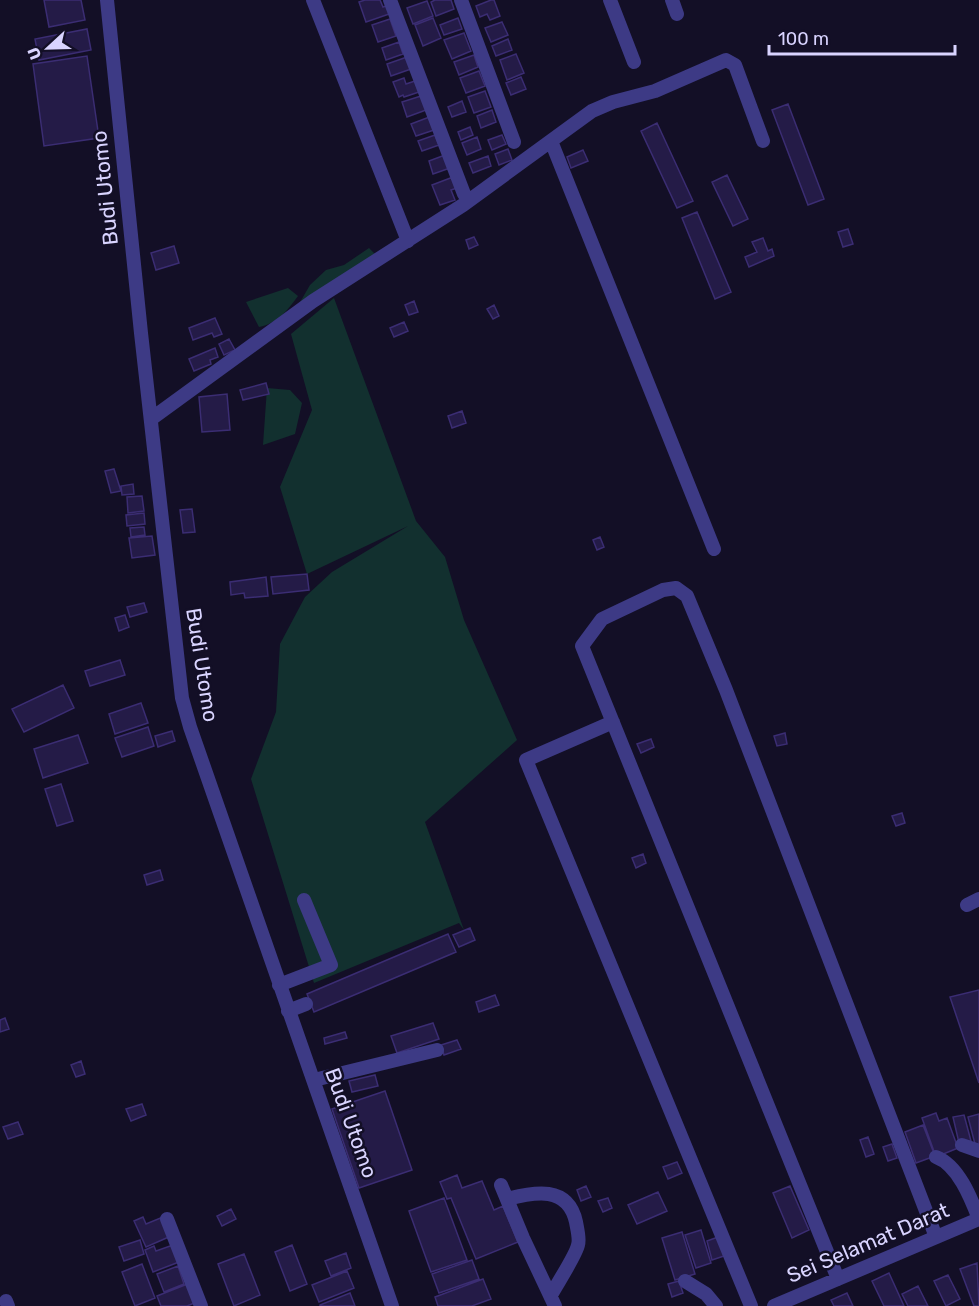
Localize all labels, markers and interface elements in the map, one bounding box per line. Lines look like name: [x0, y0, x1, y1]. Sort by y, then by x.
north arrow: [18, 18, 78, 78]
scale bar: [769, 18, 955, 56]
text: 100 m: [778, 28, 829, 50]
text: U: [24, 44, 46, 62]
street label: Budi Utomo: [86, 130, 123, 247]
street label: Budi Utomo: [181, 606, 224, 724]
street label: Budi Utomo: [320, 1064, 383, 1181]
street label: Sei Selamat Darat: [783, 1197, 953, 1288]

